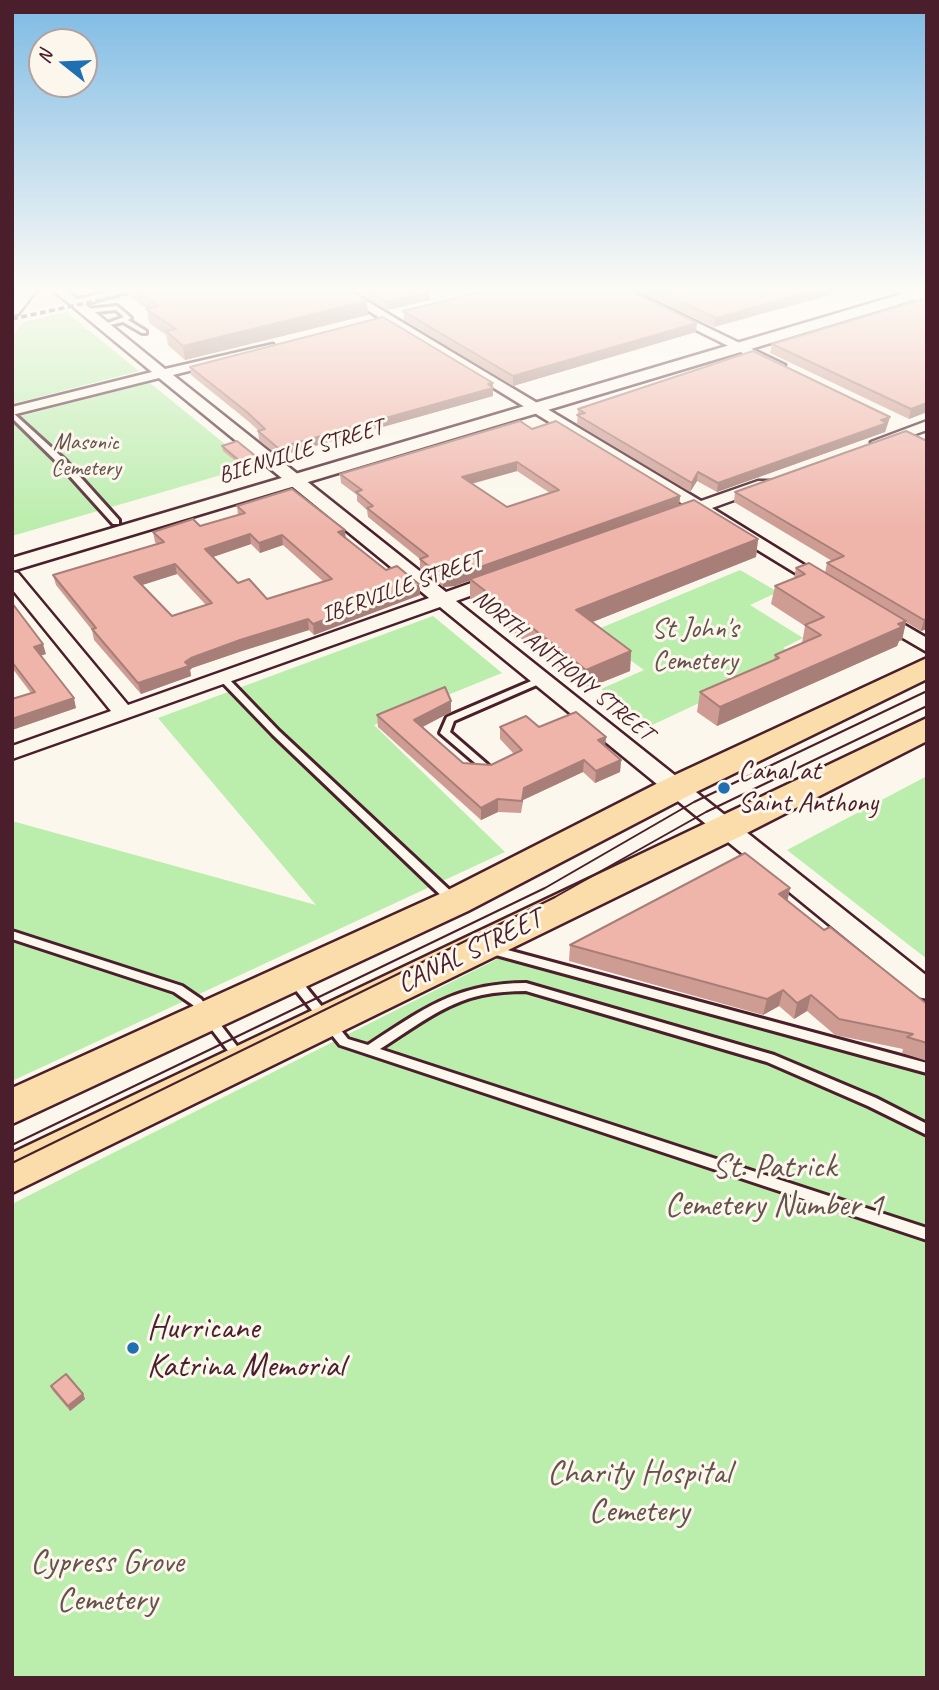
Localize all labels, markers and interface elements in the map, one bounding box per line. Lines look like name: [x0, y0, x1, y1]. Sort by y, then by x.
north arrow: [28, 28, 98, 98]
text: N: [32, 48, 58, 66]
street label: BIENVILLE STREET: [215, 414, 387, 490]
park label: Masonic Cemetery: [51, 429, 121, 483]
street label: IBERVILLE STREET: [318, 546, 486, 630]
street label: NORTH ANTHONY STREET: [467, 585, 659, 747]
park label: St John's Cemetery: [652, 613, 738, 679]
place label: Canal at Saint Anthony: [738, 755, 878, 821]
marker: Canal at Saint Anthony: [716, 780, 732, 796]
street label: CANAL STREET: [392, 902, 548, 1002]
park label: St. Patrick Cemetery Number 1: [665, 1148, 883, 1226]
place label: Hurricane Katrina Memorial: [147, 1309, 345, 1387]
marker: Hurricane Katrina Memorial: [125, 1340, 141, 1356]
park label: Charity Hospital Cemetery: [547, 1454, 731, 1532]
park label: Cypress Grove Cemetery: [30, 1543, 184, 1621]

